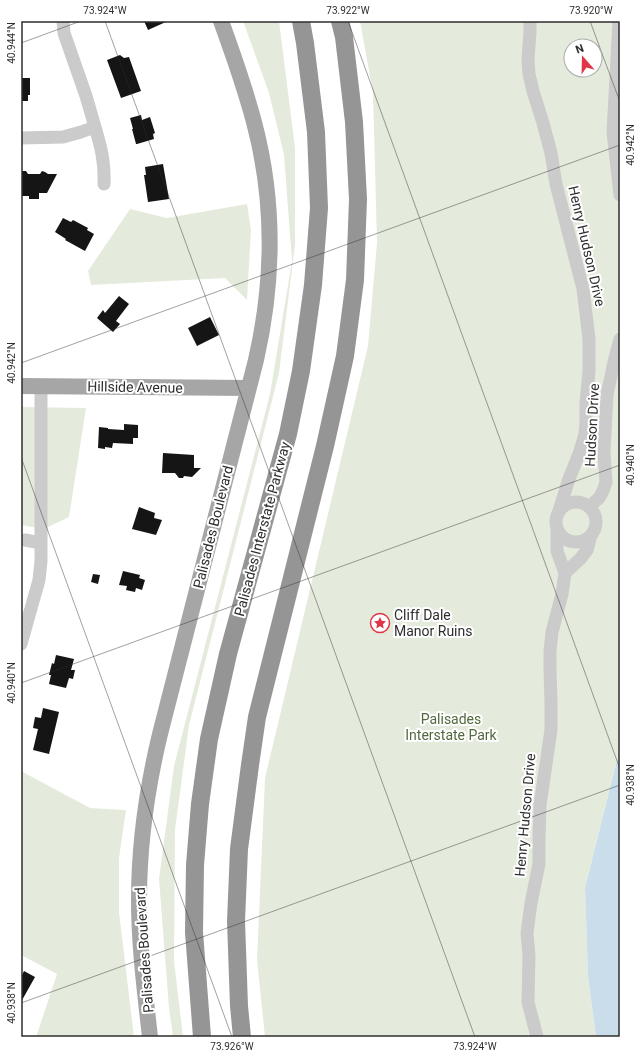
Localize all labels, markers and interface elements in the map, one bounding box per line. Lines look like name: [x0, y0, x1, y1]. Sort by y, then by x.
text: 73.924°W: [83, 5, 127, 16]
text: 73.922°W: [326, 5, 370, 16]
text: 73.920°W: [569, 5, 613, 16]
text: 40.944°N: [6, 22, 17, 64]
north arrow: [563, 38, 603, 78]
text: N: [574, 42, 586, 57]
text: 40.942°N: [625, 124, 636, 166]
street label: Henry Hudson Drive: [565, 184, 609, 308]
text: 40.942°N: [6, 342, 17, 384]
street label: Hillside Avenue: [87, 378, 183, 396]
street label: Hudson Drive: [582, 383, 602, 467]
street label: Palisades Interstate Parkway: [231, 440, 293, 618]
text: 40.940°N: [625, 444, 636, 486]
street label: Palisades Boulevard: [190, 464, 236, 590]
place label: Cliff Dale Manor Ruins: [394, 607, 472, 639]
place icon: Cliff Dale Manor Ruins: [369, 612, 391, 634]
text: 40.940°N: [6, 662, 17, 704]
park label: Palisades Interstate Park: [405, 711, 498, 743]
street label: Henry Hudson Drive: [512, 753, 538, 877]
text: 40.938°N: [625, 764, 636, 806]
street label: Palisades Boulevard: [132, 887, 156, 1013]
text: 40.938°N: [6, 982, 17, 1024]
text: 73.926°W: [210, 1041, 254, 1052]
text: 73.924°W: [453, 1041, 497, 1052]

